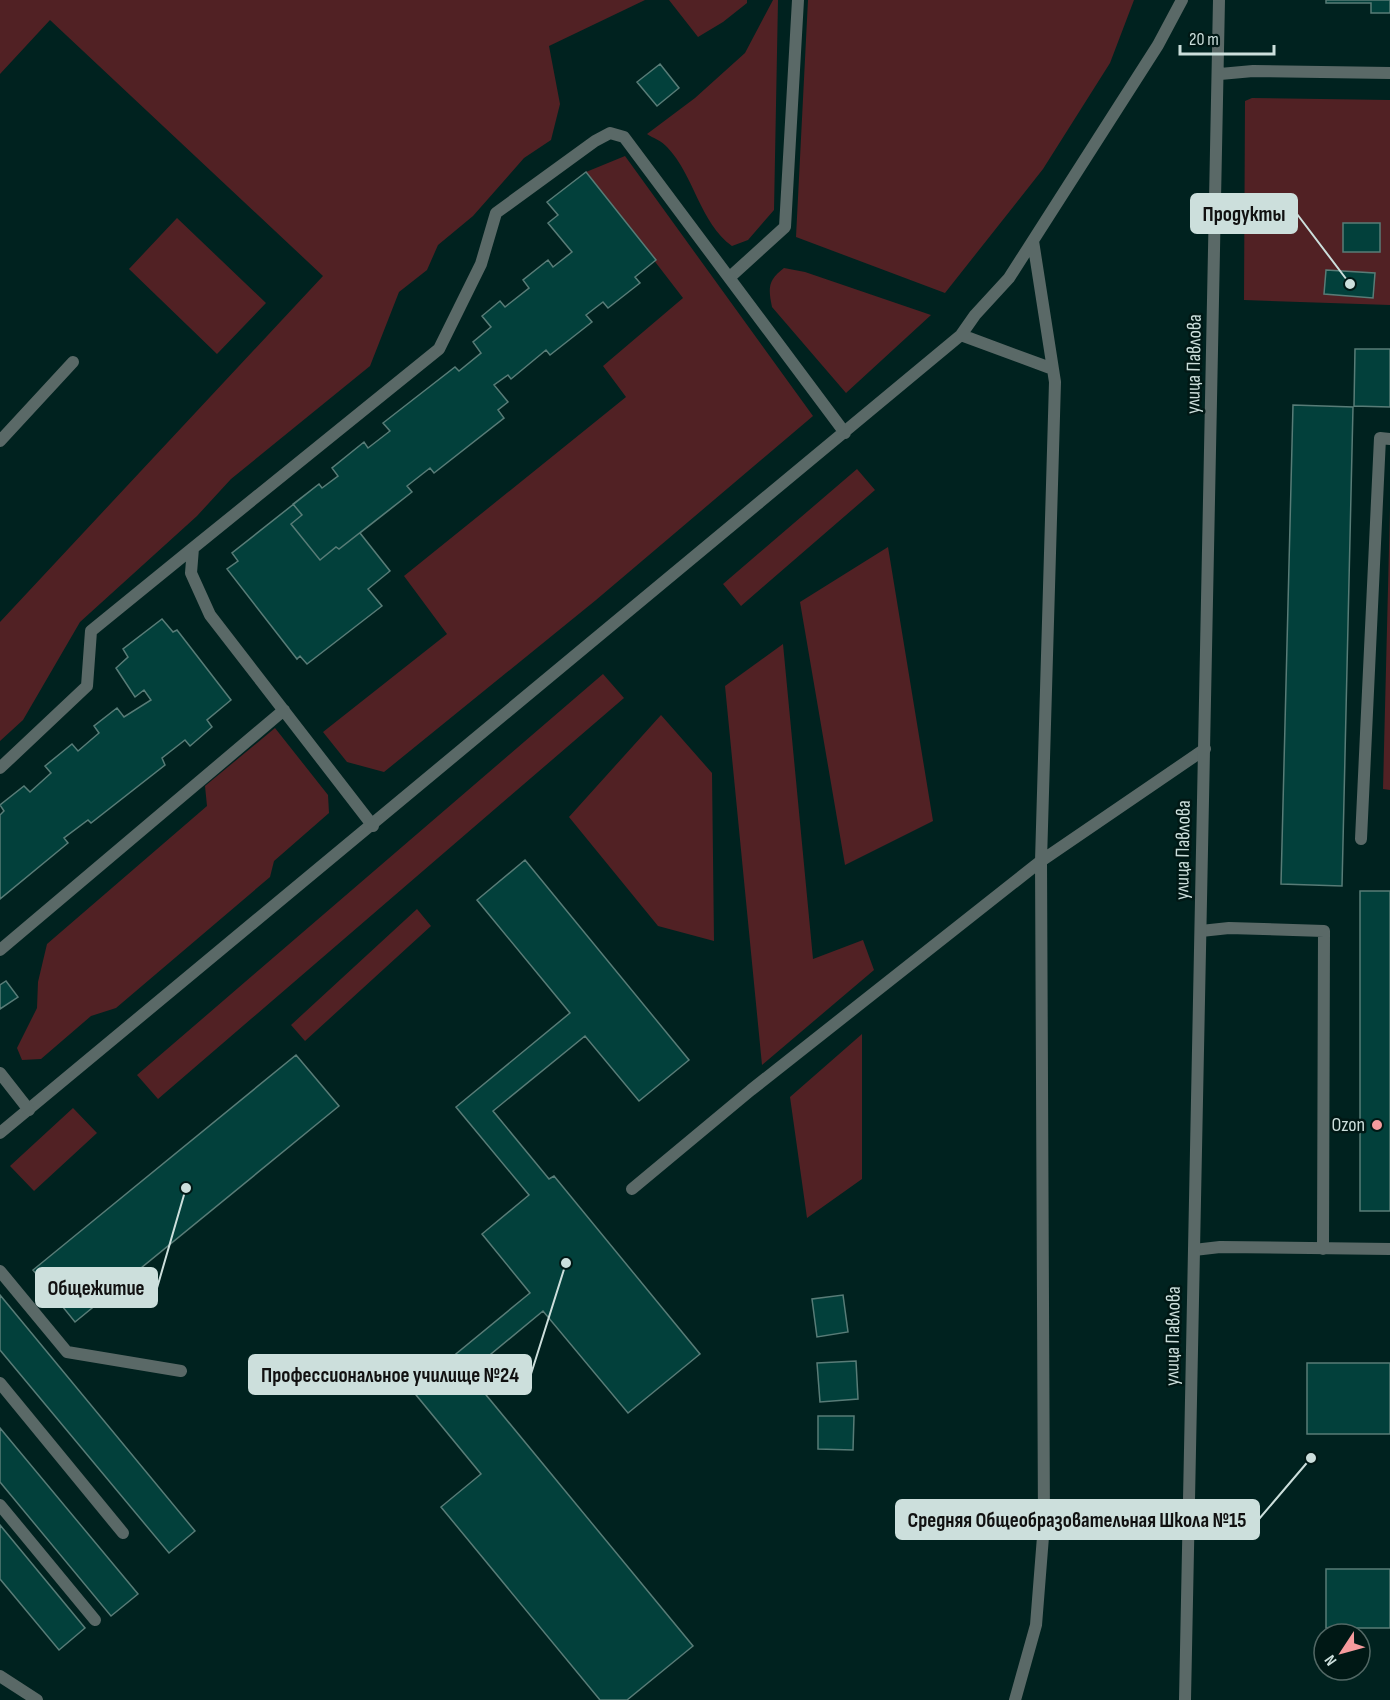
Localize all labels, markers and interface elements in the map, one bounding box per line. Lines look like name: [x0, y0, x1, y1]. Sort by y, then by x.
scale bar: [1180, 18, 1274, 56]
text: 20 m: [1189, 29, 1219, 50]
callout: Продукты: [1191, 194, 1297, 233]
text: Продукты: [1203, 202, 1285, 227]
street label: улица Павлова: [1181, 314, 1207, 414]
street label: улица Павлова: [1170, 800, 1196, 900]
place label: Ozon: [1331, 1113, 1365, 1137]
marker: Ozon: [1370, 1118, 1384, 1132]
callout: Общежитие: [36, 1268, 157, 1307]
text: Общежитие: [47, 1276, 145, 1301]
street label: улица Павлова: [1160, 1286, 1186, 1386]
callout: Профессиональное училище №24: [249, 1355, 531, 1394]
text: Профессиональное училище №24: [261, 1363, 519, 1388]
callout: Средняя Общеобразовательная Школа №15: [896, 1500, 1259, 1539]
text: Средняя Общеобразовательная Школа №15: [907, 1508, 1247, 1533]
north arrow: [1312, 1622, 1372, 1682]
text: N: [1321, 1651, 1341, 1669]

